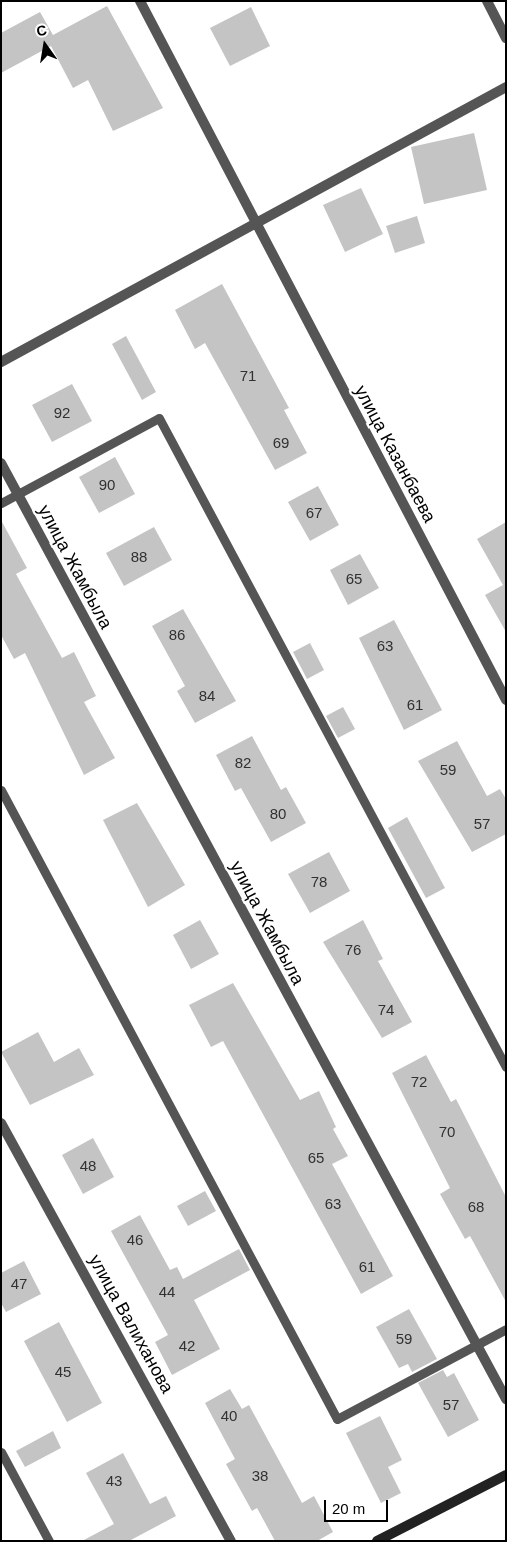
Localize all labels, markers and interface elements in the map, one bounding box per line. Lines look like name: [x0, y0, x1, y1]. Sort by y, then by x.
north arrow: [20, 20, 70, 70]
text: С: [35, 21, 48, 39]
house number: 71: [240, 367, 256, 385]
street label: улица Казанбаева: [350, 382, 440, 526]
house number: 92: [54, 404, 70, 422]
house number: 69: [273, 434, 289, 452]
house number: 90: [99, 476, 115, 494]
street label: улица Жамбыла: [33, 501, 117, 633]
house number: 67: [306, 504, 322, 522]
house number: 88: [131, 548, 147, 566]
house number: 65: [346, 570, 362, 588]
house number: 86: [169, 626, 185, 644]
house number: 63: [377, 637, 393, 655]
house number: 84: [199, 687, 215, 705]
house number: 61: [407, 696, 423, 714]
house number: 82: [235, 754, 251, 772]
house number: 59: [440, 761, 456, 779]
house number: 80: [270, 805, 286, 823]
house number: 57: [474, 815, 490, 833]
street label: улица Жамбыла: [225, 857, 309, 989]
house number: 78: [311, 873, 327, 891]
house number: 76: [345, 941, 361, 959]
house number: 74: [378, 1001, 394, 1019]
house number: 72: [411, 1073, 427, 1091]
house number: 70: [439, 1123, 455, 1141]
house number: 65: [308, 1149, 324, 1167]
house number: 48: [80, 1157, 96, 1175]
house number: 63: [325, 1195, 341, 1213]
house number: 68: [468, 1198, 484, 1216]
house number: 46: [127, 1231, 143, 1249]
street label: улица Валиханова: [84, 1251, 178, 1397]
house number: 61: [359, 1258, 375, 1276]
house number: 47: [11, 1275, 27, 1293]
house number: 44: [159, 1283, 175, 1301]
house number: 59: [396, 1330, 412, 1348]
house number: 42: [179, 1337, 195, 1355]
house number: 45: [55, 1363, 71, 1381]
house number: 57: [443, 1396, 459, 1414]
house number: 40: [221, 1407, 237, 1425]
house number: 38: [252, 1467, 268, 1485]
house number: 43: [106, 1472, 122, 1490]
scale bar: [327, 1490, 391, 1522]
text: 20 m: [332, 1500, 365, 1517]

